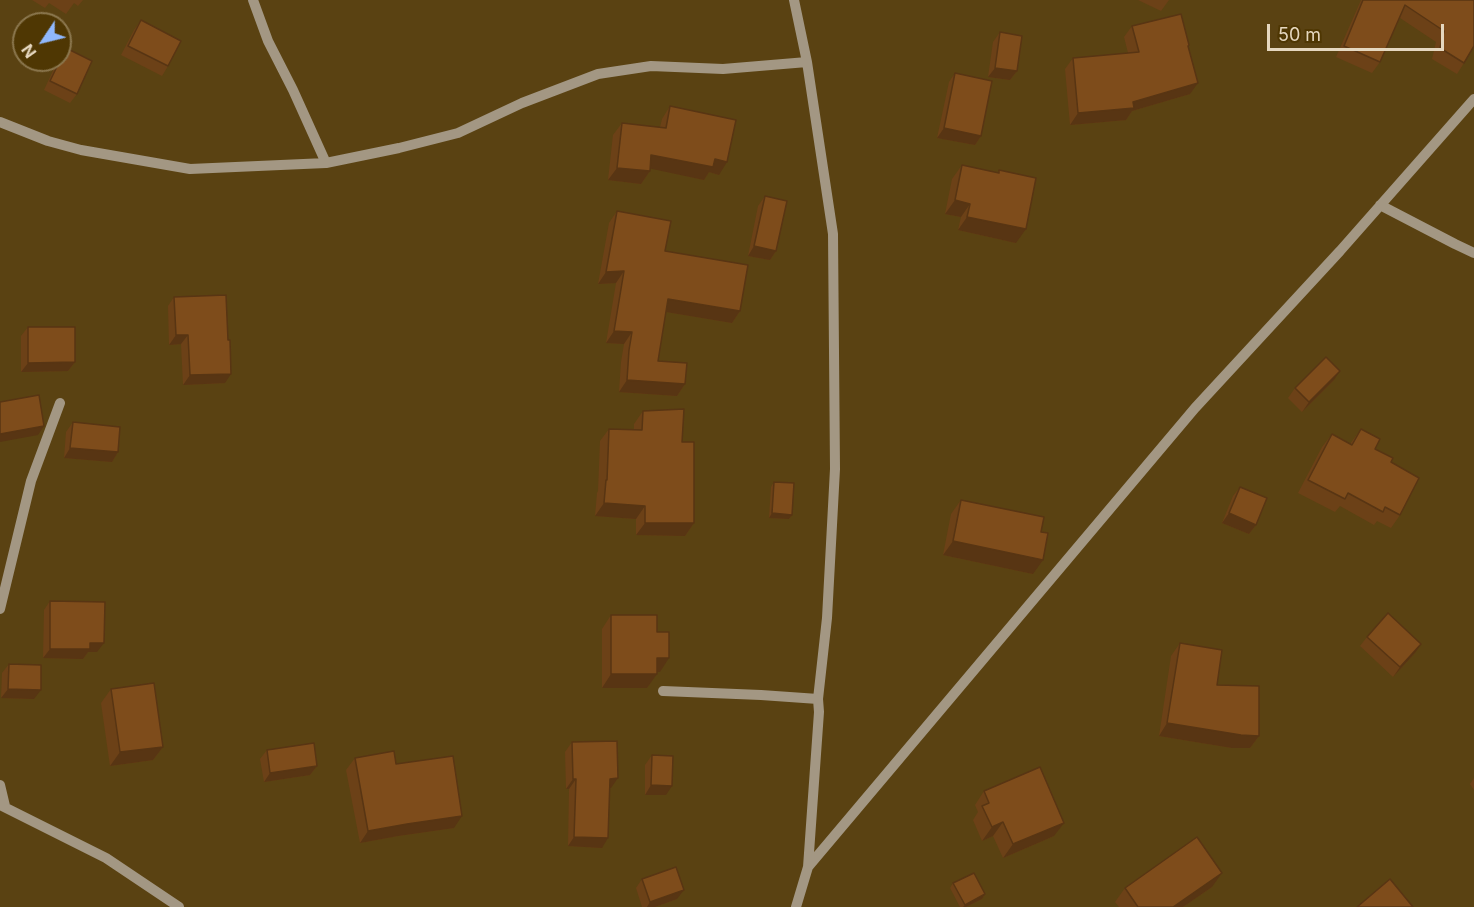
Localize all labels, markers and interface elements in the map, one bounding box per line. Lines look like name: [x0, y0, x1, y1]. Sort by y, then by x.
north arrow: [12, 12, 72, 72]
scale bar: [1270, 12, 1447, 50]
text: 50 m: [1278, 24, 1321, 45]
text: N: [17, 40, 41, 62]

